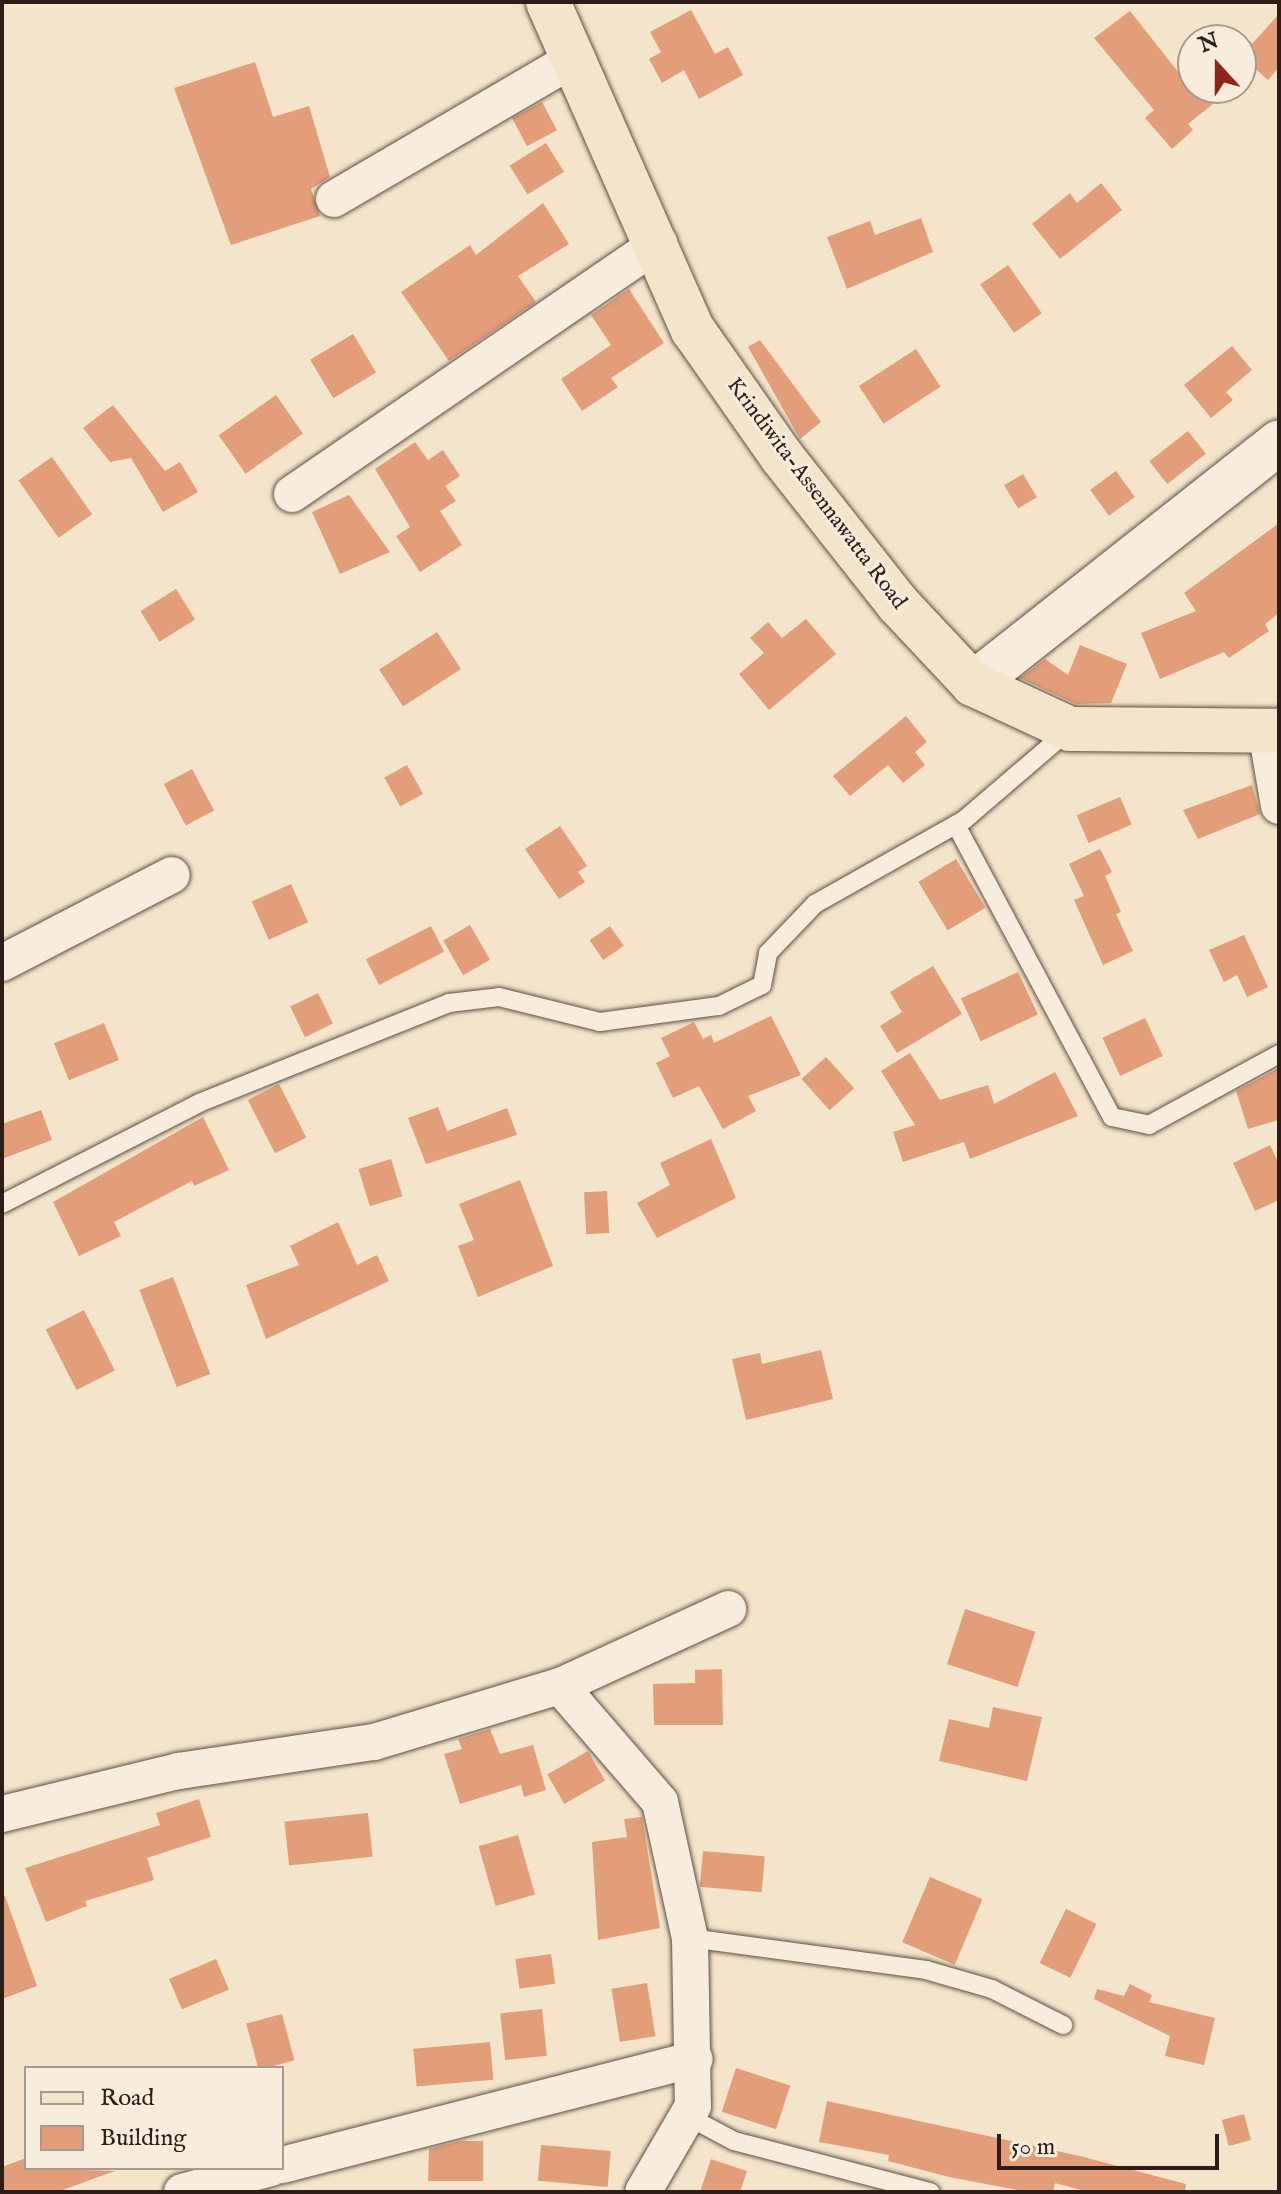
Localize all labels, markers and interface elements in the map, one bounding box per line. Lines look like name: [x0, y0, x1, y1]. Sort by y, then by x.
north arrow: [1177, 24, 1257, 104]
text: N: [1195, 27, 1223, 60]
street label: Krindiwita-Assennawatta Road: [720, 373, 912, 615]
legend: [24, 2066, 284, 2170]
text: Road: [100, 2083, 154, 2114]
scale bar: [1001, 2118, 1223, 2168]
text: Building: [100, 2123, 186, 2154]
text: 50 m: [1011, 2132, 1055, 2163]

